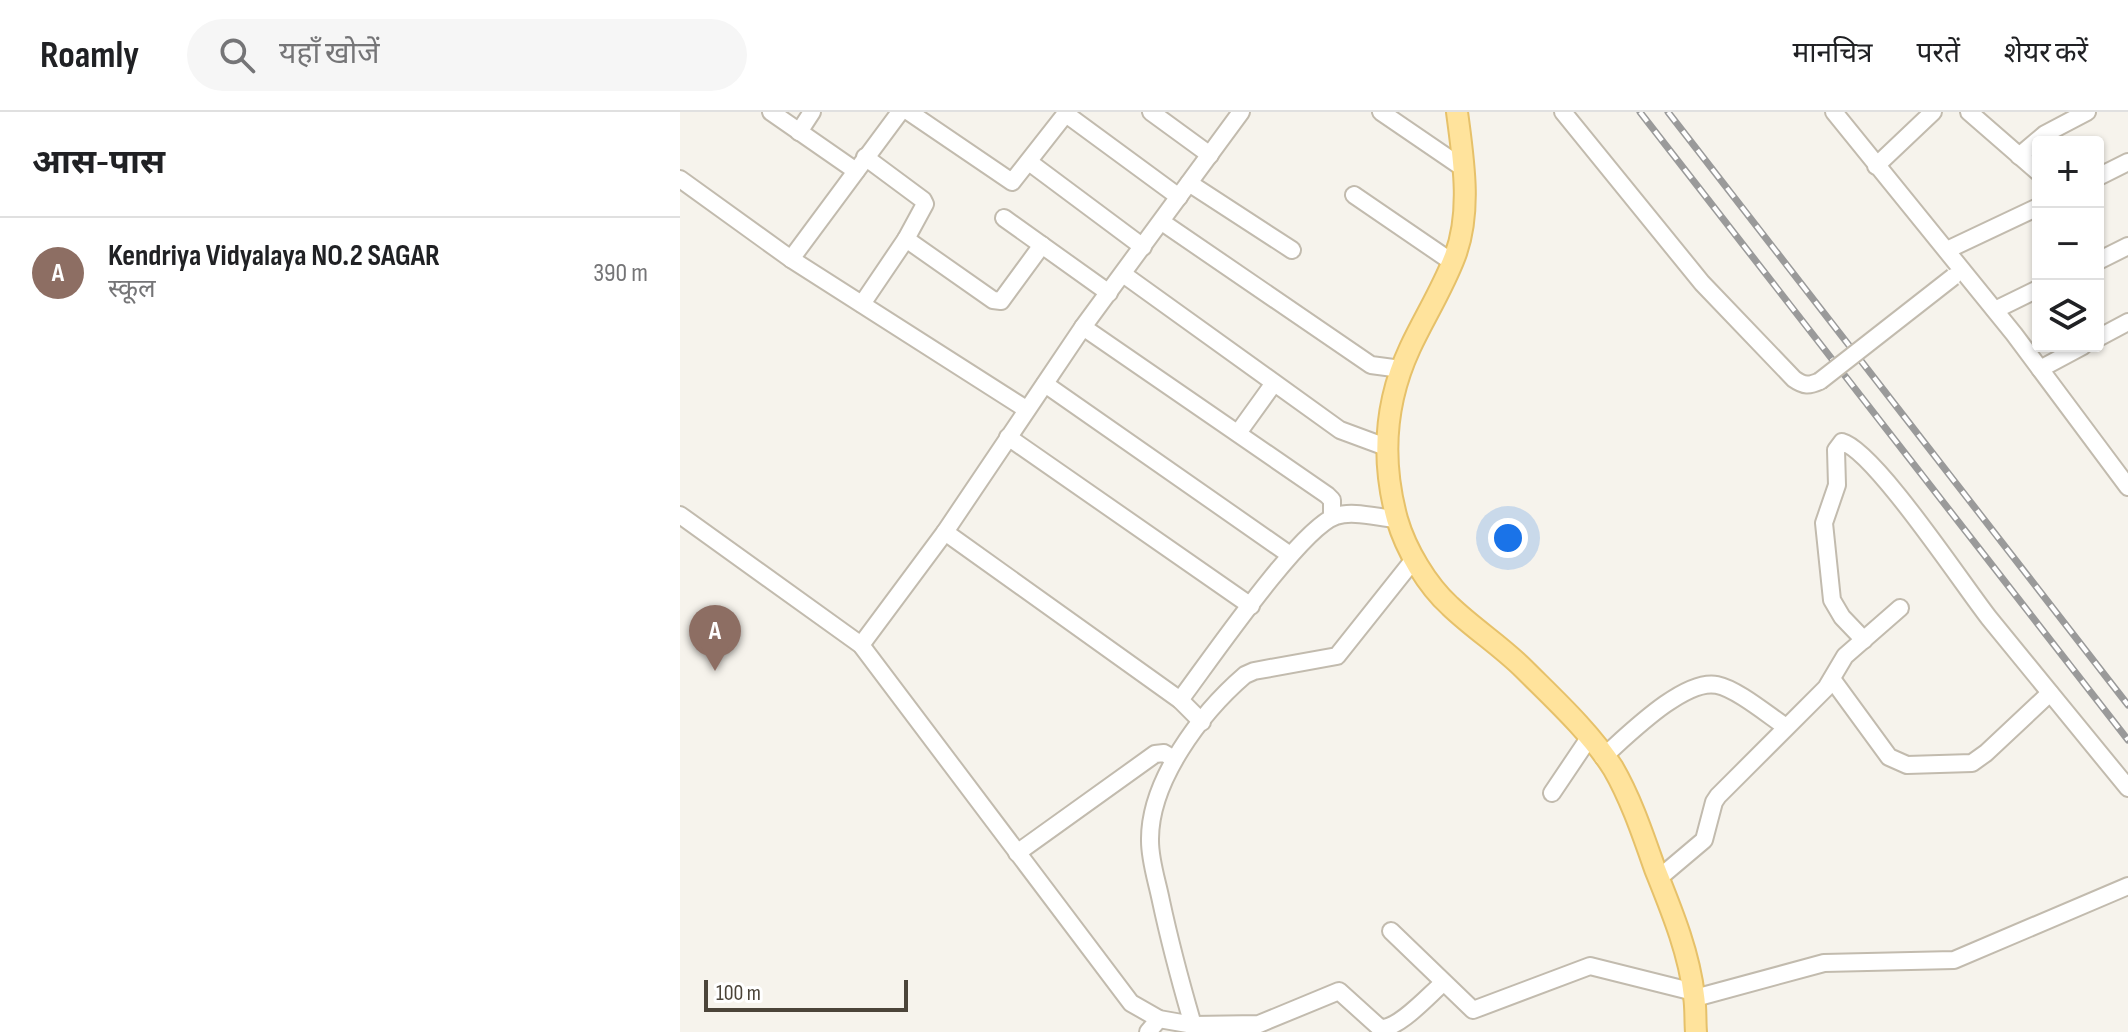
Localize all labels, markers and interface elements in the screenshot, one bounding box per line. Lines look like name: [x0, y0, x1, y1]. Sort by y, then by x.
search box: [187, 19, 747, 91]
text: Roamly: [40, 33, 139, 78]
icon: search: [215, 33, 259, 77]
text: यहाँ खोजें: [279, 36, 380, 72]
text: मानचित्र: [1793, 37, 1873, 70]
text: परतें: [1917, 37, 1960, 70]
text: शेयर करें: [2004, 37, 2088, 70]
map controls: [2032, 136, 2104, 352]
button: +: [2032, 136, 2104, 208]
text: आस-पास: [32, 142, 165, 183]
button: −: [2032, 208, 2104, 280]
text: Kendriya Vidyalaya NO.2 SAGAR: [108, 238, 440, 274]
text: A: [52, 258, 64, 289]
text: 390 m: [593, 258, 648, 289]
text: स्कूल: [108, 274, 156, 305]
button: layers: [2032, 280, 2104, 352]
your location: [1488, 518, 1528, 558]
pin: A: [689, 605, 741, 671]
scale bar: [704, 976, 908, 1012]
text: 100 m: [716, 980, 761, 1007]

